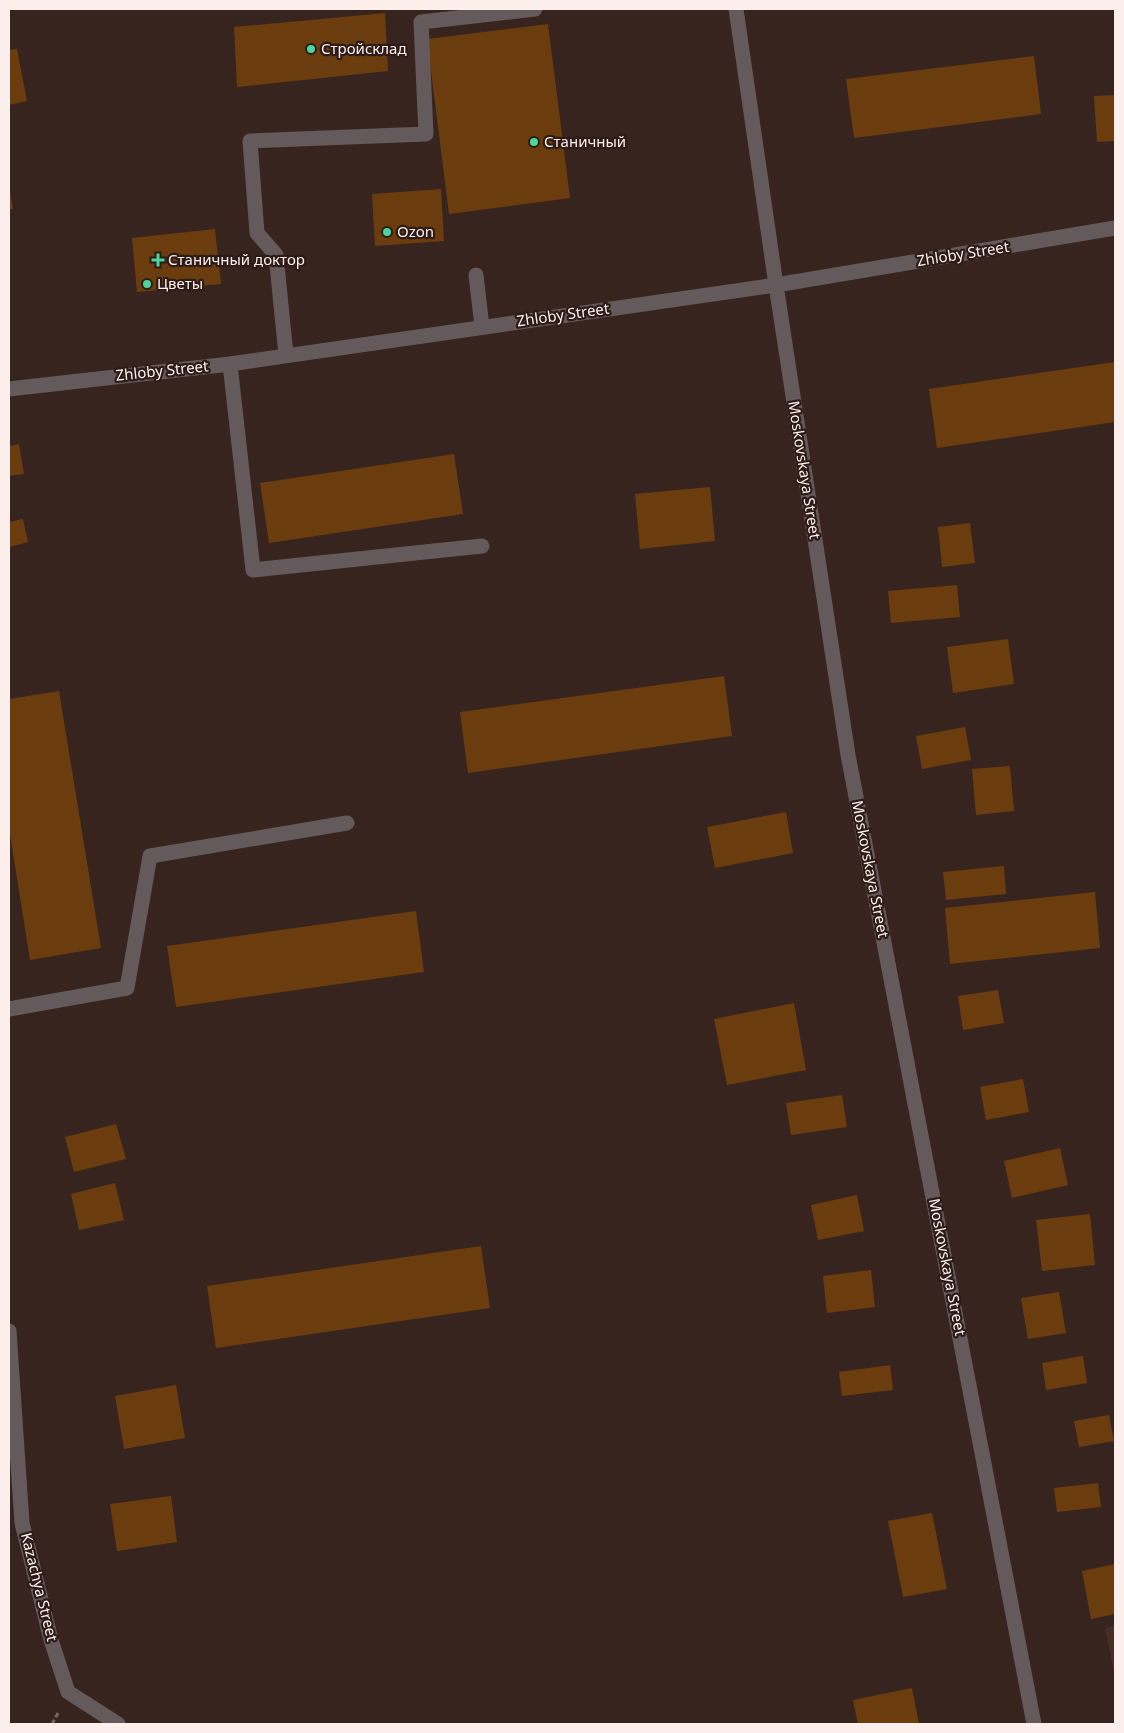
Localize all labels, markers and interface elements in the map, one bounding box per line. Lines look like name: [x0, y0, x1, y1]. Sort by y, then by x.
place label: Стройсклад: [321, 38, 407, 58]
marker: Стройсклад: [305, 43, 317, 55]
place label: Станичный: [544, 131, 626, 151]
marker: Станичный: [528, 136, 540, 148]
place label: Ozon: [397, 221, 434, 241]
marker: Ozon: [381, 226, 393, 238]
street label: Zhloby Street: [915, 236, 1011, 270]
place label: Станичный доктор: [168, 249, 305, 269]
marker: Станичный доктор: [152, 254, 164, 266]
place label: Цветы: [157, 273, 203, 293]
marker: Цветы: [141, 278, 153, 290]
street label: Zhloby Street: [515, 298, 611, 330]
street label: Zhloby Street: [115, 355, 210, 385]
street label: Moskovskaya Street: [784, 399, 826, 541]
street label: Moskovskaya Street: [848, 798, 894, 940]
street label: Moskovskaya Street: [925, 1196, 971, 1338]
street label: Kazachya Street: [17, 1530, 63, 1644]

